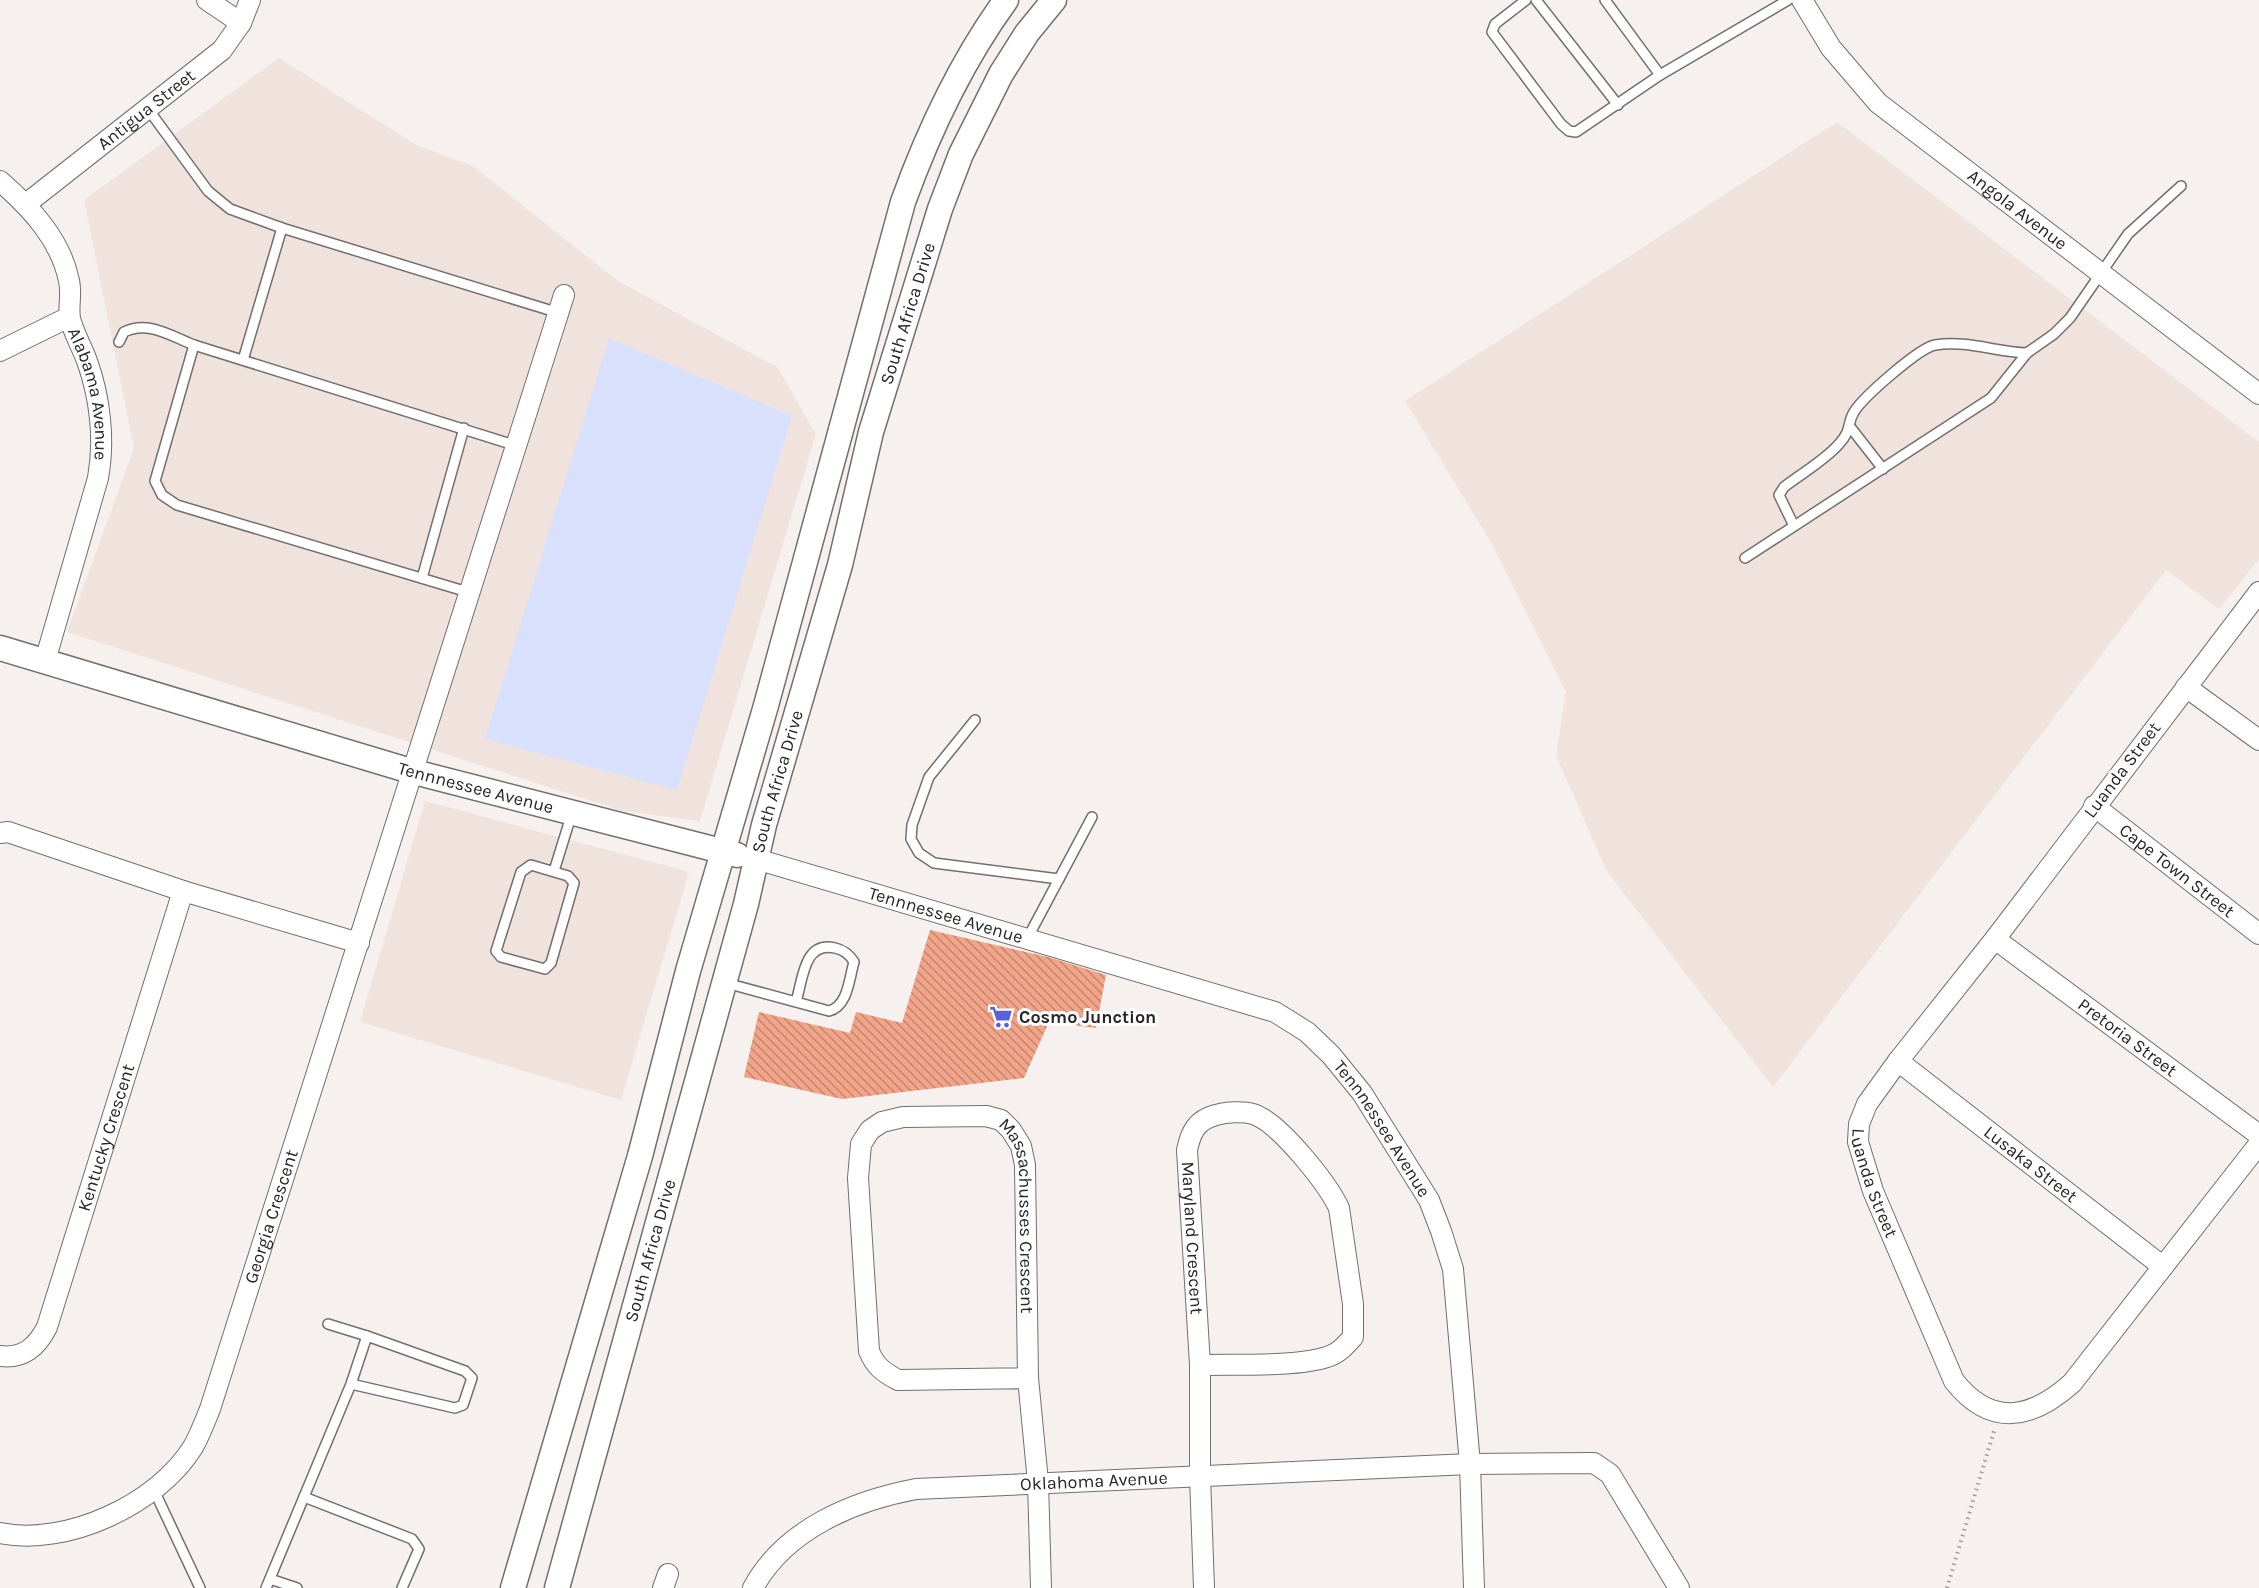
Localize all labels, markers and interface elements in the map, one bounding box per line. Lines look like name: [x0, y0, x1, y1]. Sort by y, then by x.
street label: Antigua Street: [93, 64, 200, 155]
street label: Angola Avenue: [1963, 164, 2072, 255]
street label: South Africa Drive: [875, 240, 940, 387]
street label: Alabama Avenue: [63, 324, 112, 461]
street label: South Africa Drive: [747, 708, 808, 855]
street label: Luanda Street: [2079, 718, 2165, 822]
street label: Tennnessee Avenue: [395, 757, 556, 818]
street label: Cape Town Street: [2115, 819, 2239, 922]
street label: Tennnessee Avenue: [866, 882, 1026, 948]
street label: Pretoria Street: [2074, 993, 2182, 1081]
supermarket icon: Cosmo Junction: [988, 1004, 1014, 1030]
place label: Cosmo Junction: [1019, 1006, 1156, 1028]
street label: Tennnessee Avenue: [1329, 1056, 1435, 1201]
street label: Kentucky Crescent: [73, 1061, 139, 1214]
street label: Massachusses Crescent: [994, 1113, 1038, 1314]
street label: Lusaka Street: [1979, 1121, 2082, 1207]
street label: Luanda Street: [1846, 1128, 1903, 1241]
street label: Georgia Crescent: [240, 1147, 303, 1286]
street label: Maryland Crescent: [1177, 1161, 1208, 1315]
street label: South Africa Drive: [620, 1177, 680, 1325]
street label: Oklahoma Avenue: [1020, 1467, 1168, 1495]

